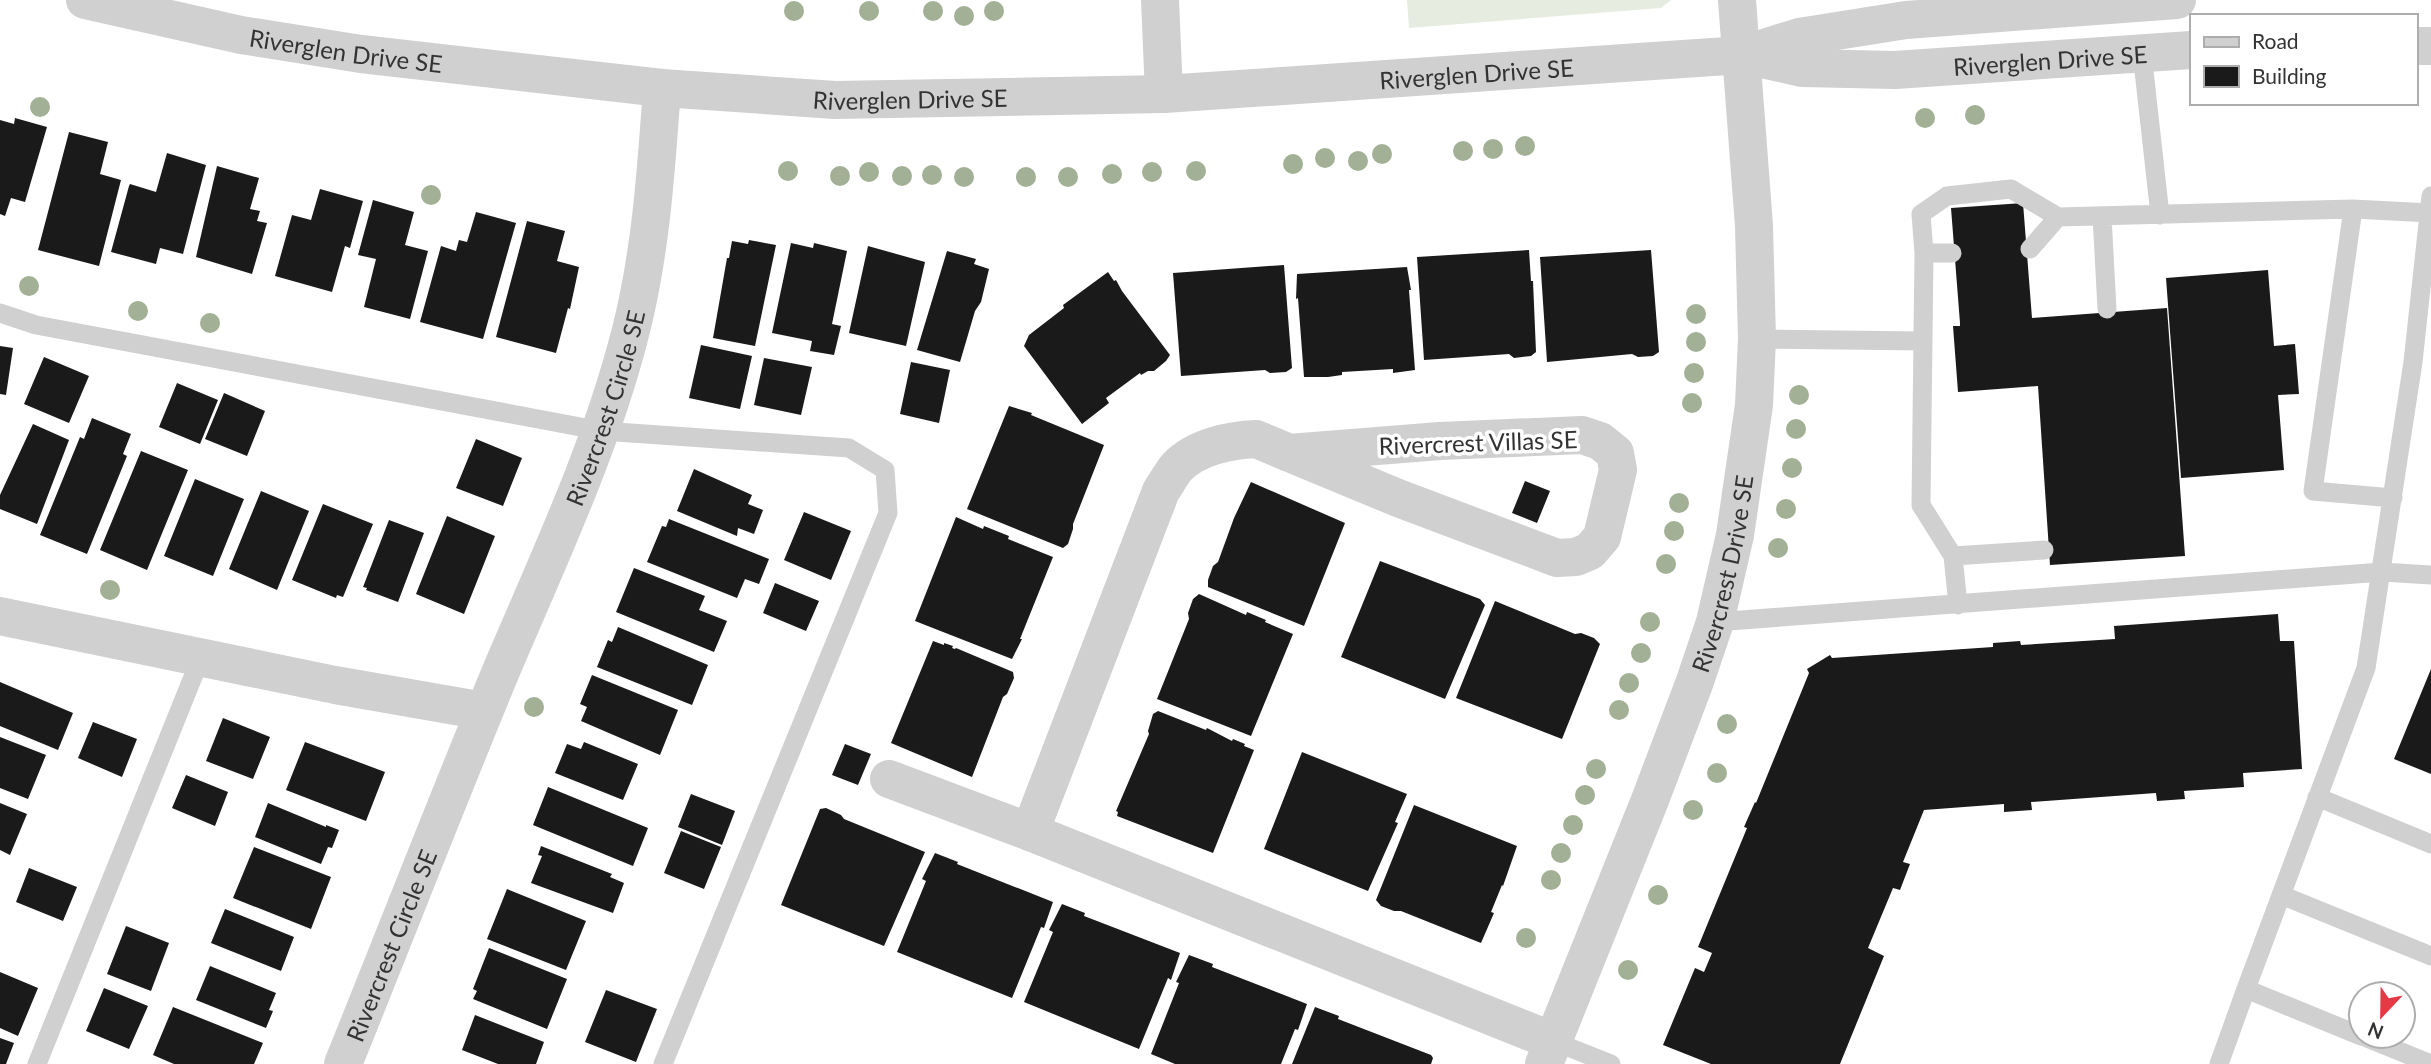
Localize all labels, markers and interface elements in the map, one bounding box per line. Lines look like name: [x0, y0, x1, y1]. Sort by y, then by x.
legend: [2190, 14, 2417, 105]
street label: Riverglen Drive SE: [247, 22, 444, 78]
text: Road: [2252, 28, 2299, 53]
street label: Riverglen Drive SE: [1952, 38, 2148, 81]
street label: Riverglen Drive SE: [1378, 52, 1575, 94]
text: Building: [2252, 63, 2327, 88]
street label: Riverglen Drive SE: [812, 82, 1008, 115]
street label: Rivercrest Circle SE: [559, 307, 650, 510]
street label: Rivercrest Villas SE: [1378, 424, 1578, 460]
street label: Rivercrest Drive SE: [1685, 473, 1758, 676]
street label: Rivercrest Circle SE: [339, 845, 442, 1045]
north arrow: [2347, 980, 2417, 1050]
text: N: [2364, 1018, 2387, 1045]

